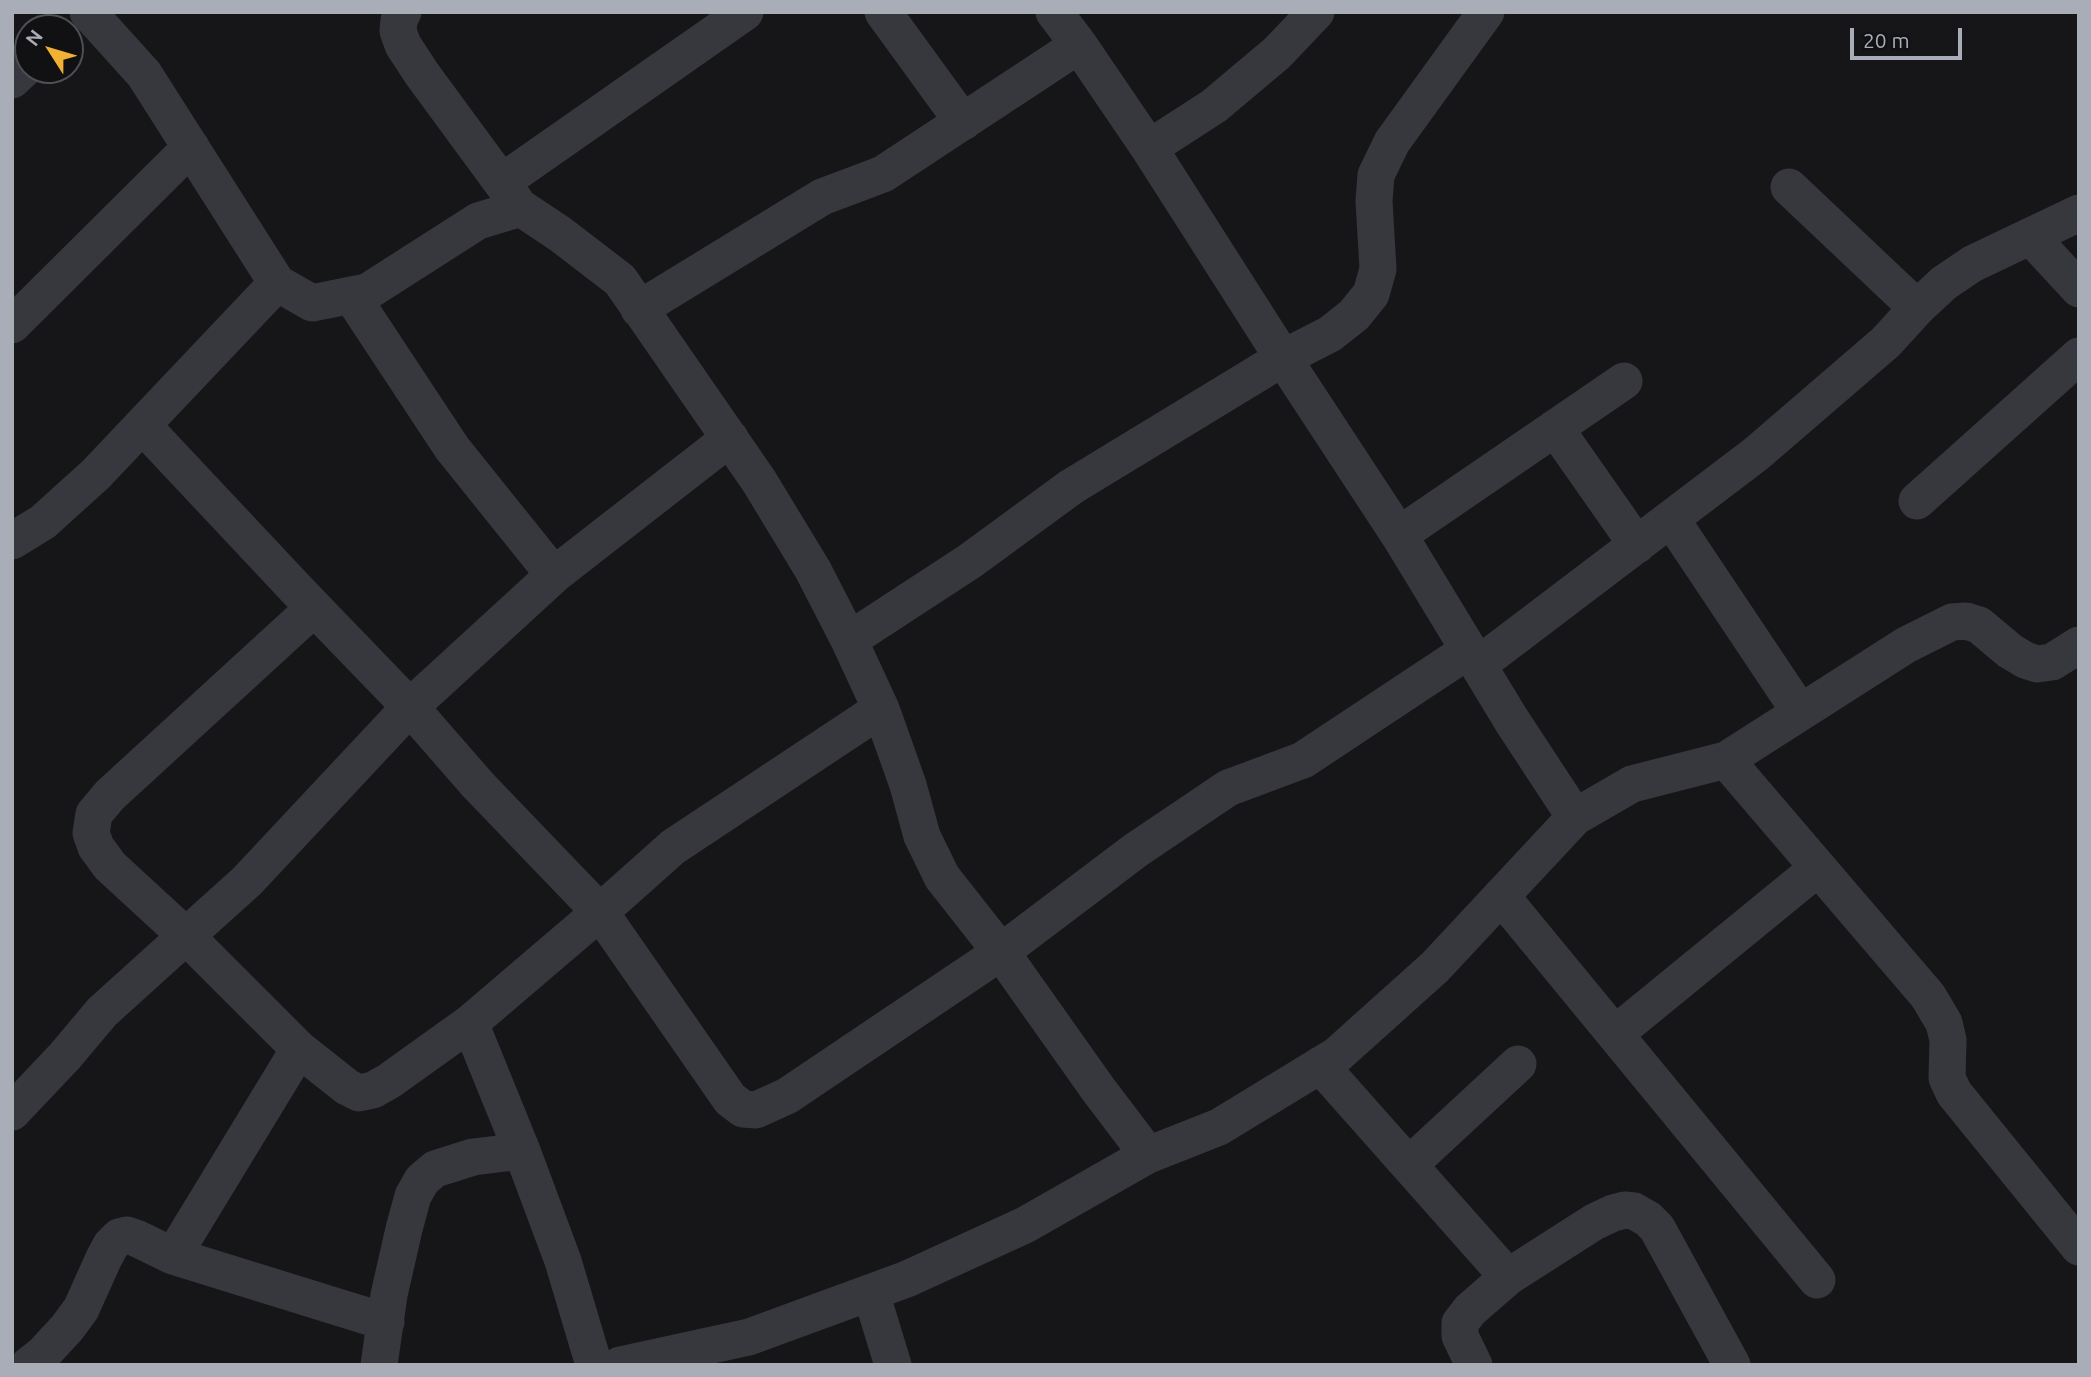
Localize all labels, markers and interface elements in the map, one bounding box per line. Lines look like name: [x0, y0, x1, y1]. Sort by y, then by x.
north arrow: [14, 14, 84, 84]
scale bar: [1853, 14, 1965, 58]
text: N: [21, 25, 47, 50]
text: 20 m: [1863, 28, 1910, 52]

